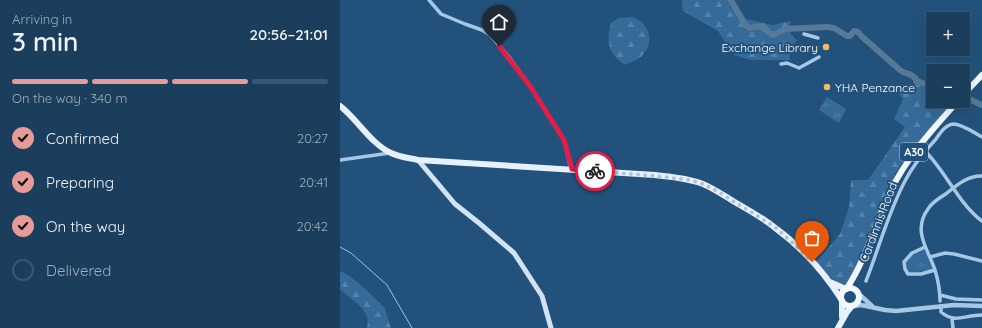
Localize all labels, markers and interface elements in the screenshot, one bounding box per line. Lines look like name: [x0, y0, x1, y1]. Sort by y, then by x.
pin: [482, 5, 516, 46]
text: Arriving in: [12, 11, 72, 27]
icon: home: [488, 11, 510, 33]
map controls: [926, 12, 970, 108]
button: +: [926, 12, 970, 56]
text: 3 min: [12, 25, 78, 58]
text: 20:56–21:01: [250, 25, 328, 44]
place label: Exchange Library: [722, 40, 818, 55]
marker: Exchange Library: [821, 42, 831, 52]
button: −: [926, 64, 970, 108]
place label: YHA Penzance: [835, 80, 915, 95]
marker: YHA Penzance: [822, 82, 832, 92]
text: On the way · 340 m: [12, 90, 127, 106]
icon: check: [12, 127, 34, 149]
text: Confirmed: [46, 129, 119, 148]
text: 20:27: [297, 130, 328, 146]
road number: A30: [900, 143, 928, 161]
courier: [575, 151, 615, 191]
icon: bike: [584, 160, 606, 182]
icon: check: [12, 171, 34, 193]
text: Preparing: [46, 173, 114, 192]
text: 20:41: [299, 174, 328, 190]
street label: Cardinnis Road: [856, 180, 900, 264]
icon: check: [12, 215, 34, 237]
text: On the way: [46, 217, 125, 236]
text: 20:42: [297, 218, 328, 234]
pin: [795, 221, 829, 262]
icon: bag: [801, 227, 823, 249]
text: Delivered: [46, 261, 111, 280]

